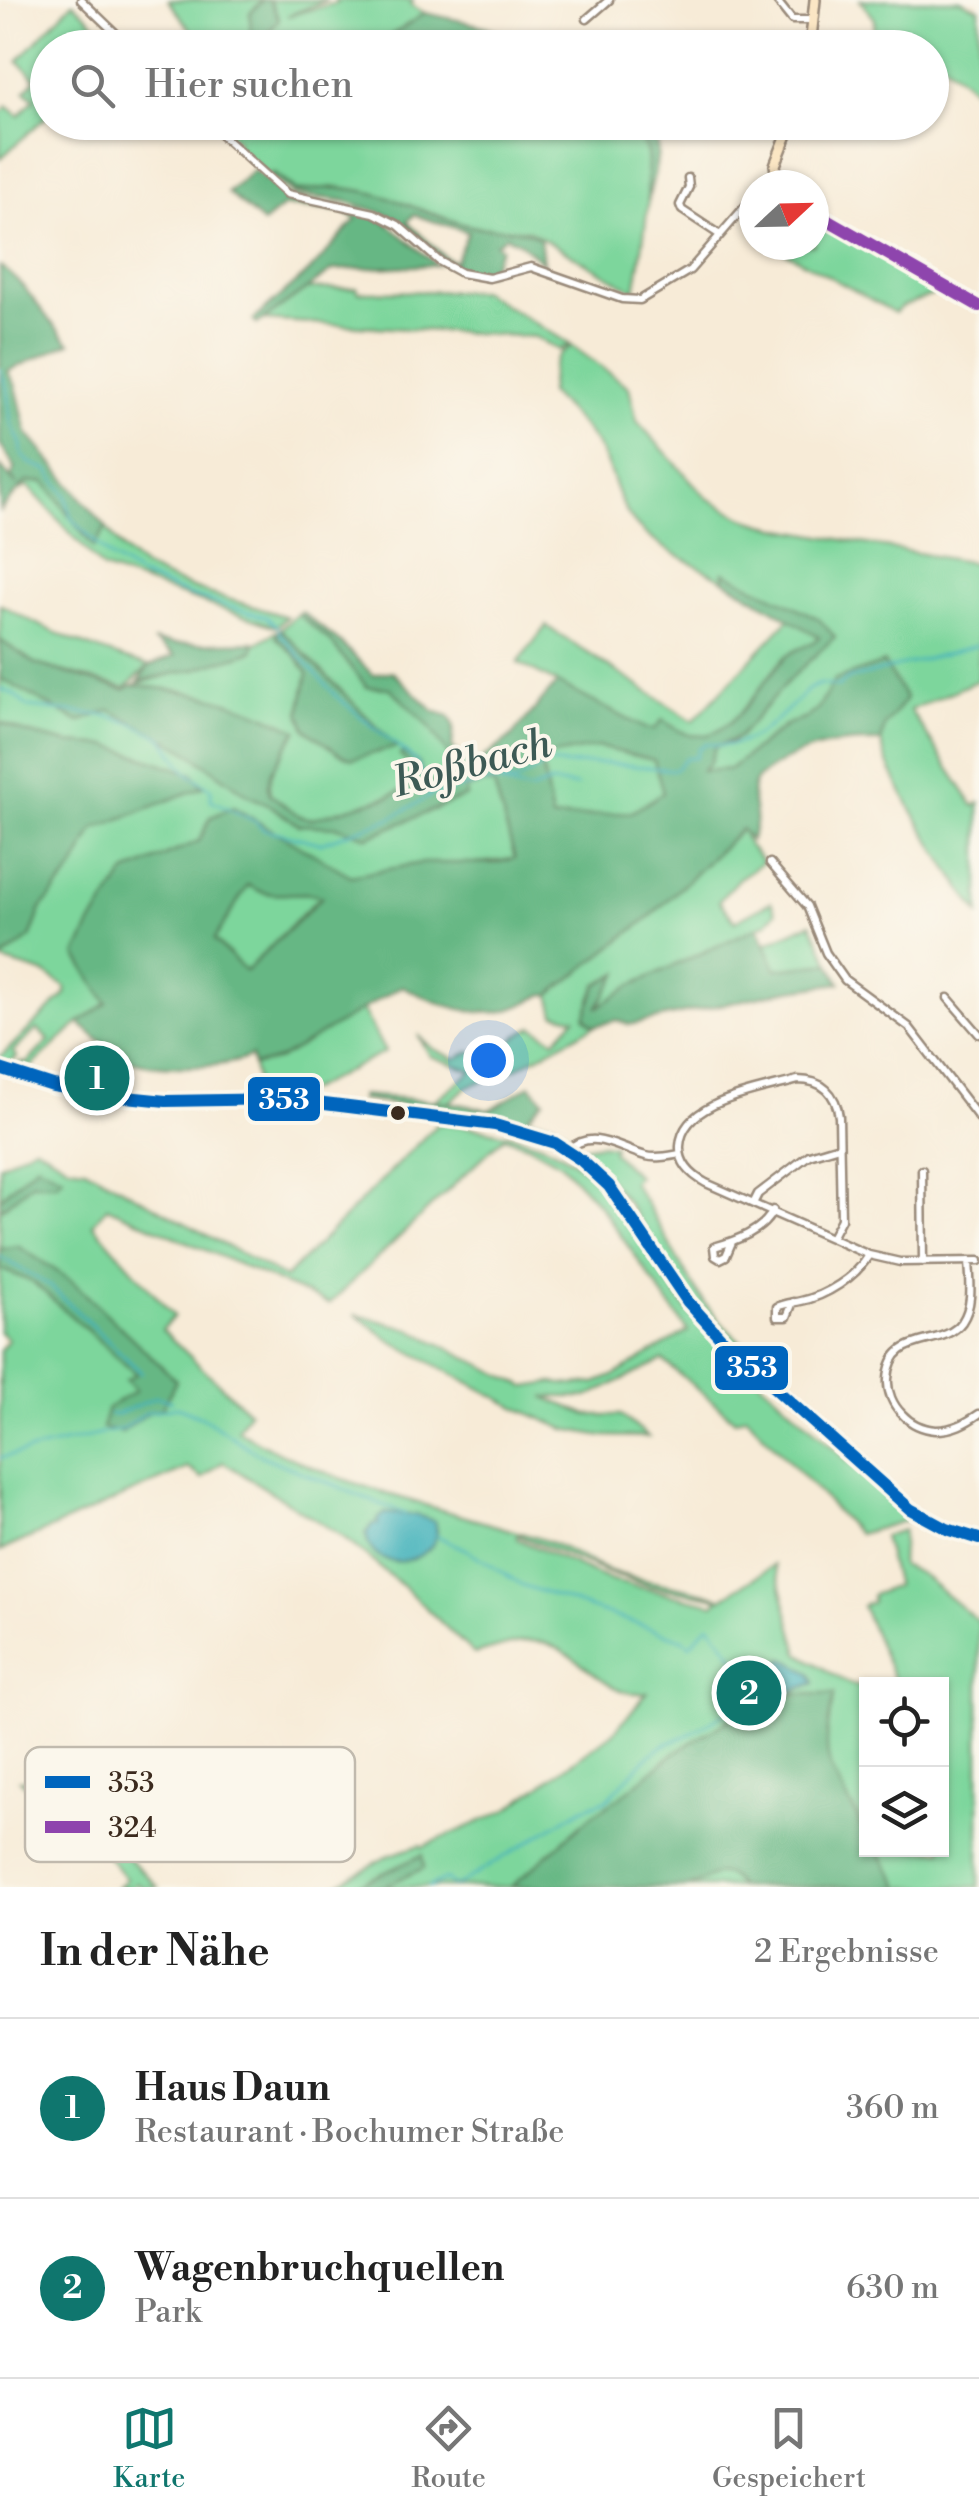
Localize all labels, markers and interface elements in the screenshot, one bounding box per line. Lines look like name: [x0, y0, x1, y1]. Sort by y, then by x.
search box: [30, 30, 949, 140]
icon: search: [65, 58, 120, 113]
text: Hier suchen: [145, 62, 353, 109]
north arrow: [739, 170, 829, 260]
water label: Roßbach: [386, 717, 558, 811]
your location: [463, 1035, 514, 1086]
pin: 1: [64, 1040, 130, 1116]
line badge: 353: [246, 1075, 322, 1123]
text: 353: [258, 1083, 310, 1118]
unlabelled marker: [388, 1103, 408, 1123]
line badge: 353: [713, 1344, 790, 1392]
text: 353: [726, 1351, 778, 1386]
pin: 2: [716, 1656, 782, 1730]
map controls: [859, 1677, 949, 1857]
button: locate: [859, 1677, 949, 1767]
legend: [25, 1747, 355, 1862]
text: 353: [108, 1766, 154, 1801]
button: layers: [859, 1767, 949, 1857]
text: 324: [108, 1811, 156, 1846]
text: In der Nähe: [40, 1926, 270, 1979]
text: 2 Ergebnisse: [754, 1932, 939, 1972]
text: Haus Daun: [135, 2065, 330, 2112]
text: 1: [65, 2088, 80, 2128]
text: 360 m: [846, 2088, 939, 2128]
text: Restaurant · Bochumer Straße: [135, 2112, 564, 2152]
text: Wagenbruchquellen: [135, 2245, 504, 2292]
text: 2: [62, 2268, 83, 2308]
text: 630 m: [846, 2268, 939, 2308]
text: Park: [135, 2292, 202, 2332]
tab: Karte: [113, 2401, 185, 2496]
tab: Route: [411, 2401, 486, 2496]
tab: Gespeichert: [712, 2401, 866, 2496]

